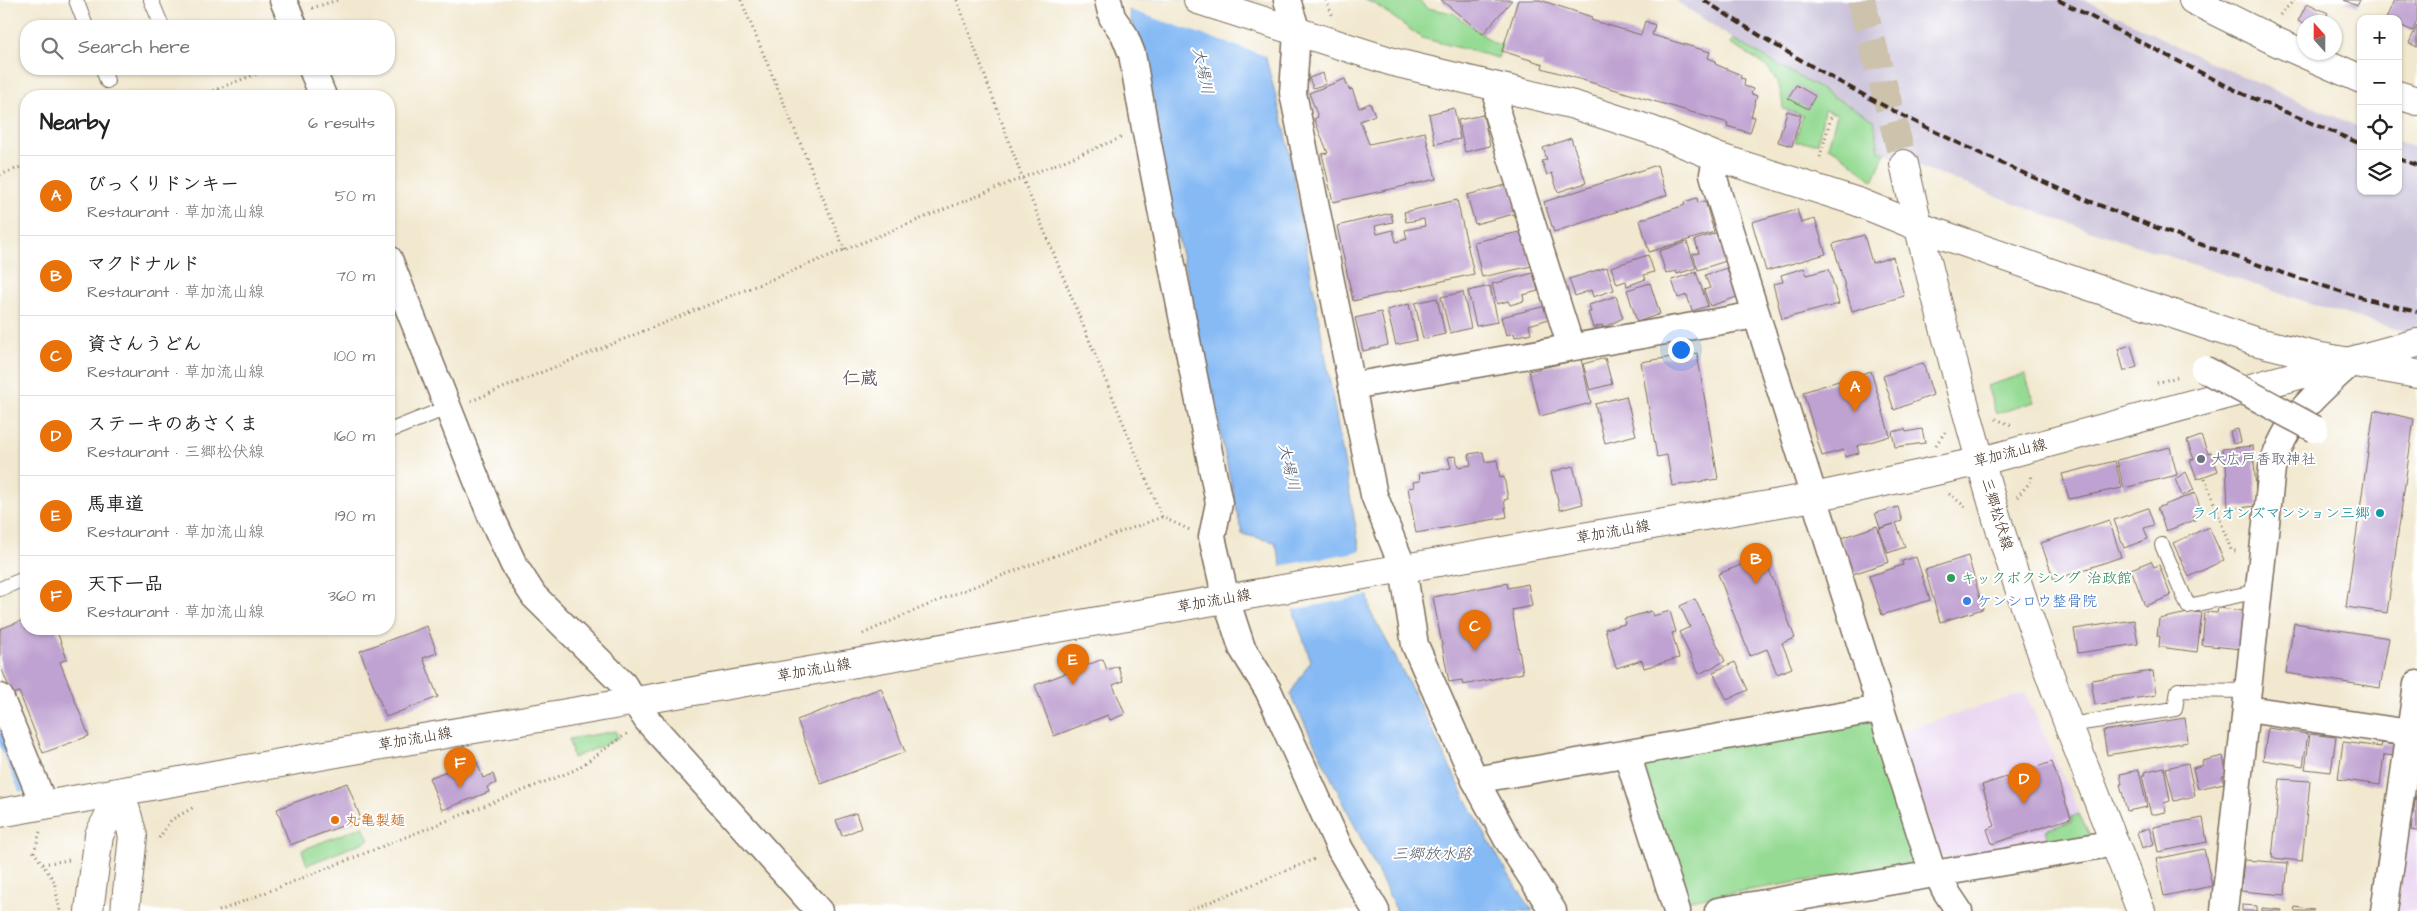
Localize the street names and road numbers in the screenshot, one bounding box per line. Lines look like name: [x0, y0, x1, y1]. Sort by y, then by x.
street label: 草加流山線: [1971, 434, 2049, 472]
street label: 三郷松伏線: [1976, 475, 2018, 553]
street label: 草加流山線: [1574, 515, 1652, 549]
street label: 草加流山線: [1175, 584, 1253, 618]
street label: 草加流山線: [775, 653, 853, 687]
street label: 草加流山線: [376, 722, 454, 756]

